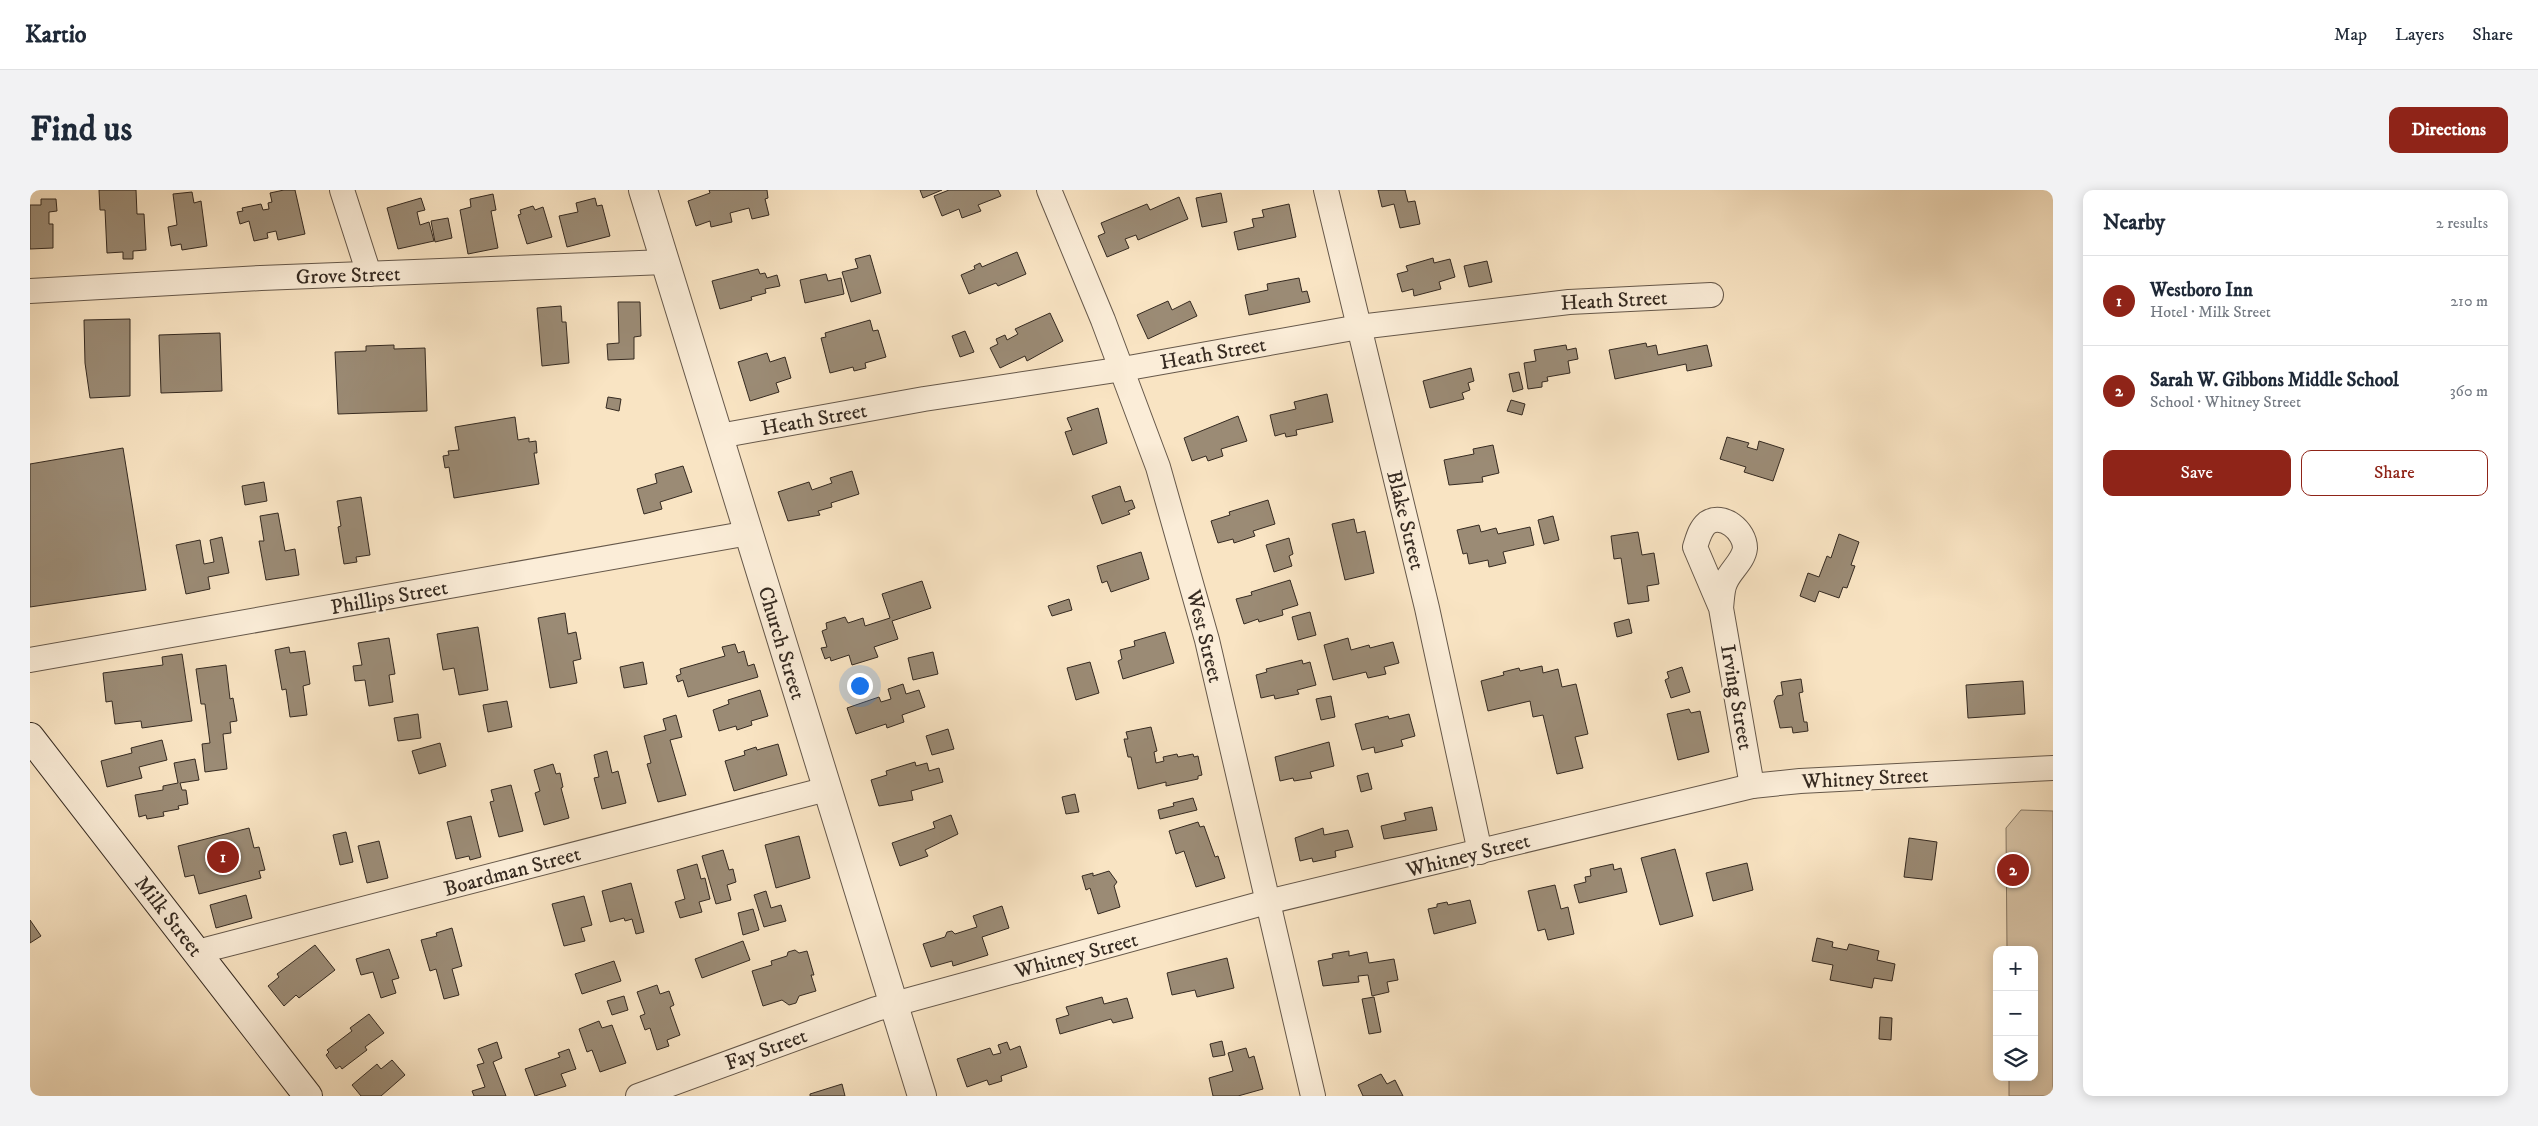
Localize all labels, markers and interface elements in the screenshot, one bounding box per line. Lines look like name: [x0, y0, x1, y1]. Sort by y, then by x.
text: Kartio: [25, 20, 87, 50]
text: Map: [2334, 24, 2367, 46]
text: Layers: [2395, 24, 2444, 46]
text: Share: [2472, 24, 2513, 46]
button: Directions: [2389, 107, 2508, 153]
text: Find us: [30, 108, 132, 152]
text: Nearby: [2103, 210, 2165, 236]
text: 2 results: [2436, 213, 2488, 233]
street label: Grove Street: [295, 261, 401, 291]
text: Westboro Inn: [2150, 279, 2253, 302]
street label: Heath Street: [1560, 285, 1668, 317]
text: 1: [2116, 291, 2122, 311]
text: 210 m: [2450, 291, 2488, 311]
text: Hotel · Milk Street: [2150, 302, 2271, 322]
street label: Heath Street: [1158, 332, 1268, 376]
text: Sarah W. Gibbons Middle School: [2150, 369, 2399, 392]
text: 2: [2115, 381, 2123, 401]
text: 360 m: [2450, 381, 2488, 401]
text: School · Whitney Street: [2150, 392, 2301, 412]
street label: Heath Street: [759, 398, 869, 442]
button: Save: [2103, 450, 2291, 496]
button: Share: [2301, 450, 2488, 496]
street label: Blake Street: [1380, 468, 1430, 573]
street label: Phillips Street: [329, 575, 450, 621]
street label: Church Street: [752, 584, 811, 703]
street label: West Street: [1180, 586, 1228, 686]
street label: Irving Street: [1714, 642, 1758, 752]
your location: [847, 673, 873, 699]
street label: Whitney Street: [1800, 763, 1929, 795]
street label: Whitney Street: [1403, 828, 1533, 884]
pin: 1: [207, 838, 239, 876]
street label: Boardman Street: [441, 841, 584, 903]
pin: 2: [1997, 851, 2029, 889]
street label: Milk Street: [129, 871, 208, 962]
street label: Whitney Street: [1011, 927, 1141, 985]
map controls: [1993, 946, 2038, 1081]
button: +: [1993, 946, 2038, 991]
button: −: [1993, 991, 2038, 1036]
street label: Fay Street: [722, 1023, 811, 1077]
button: layers: [1993, 1036, 2038, 1081]

